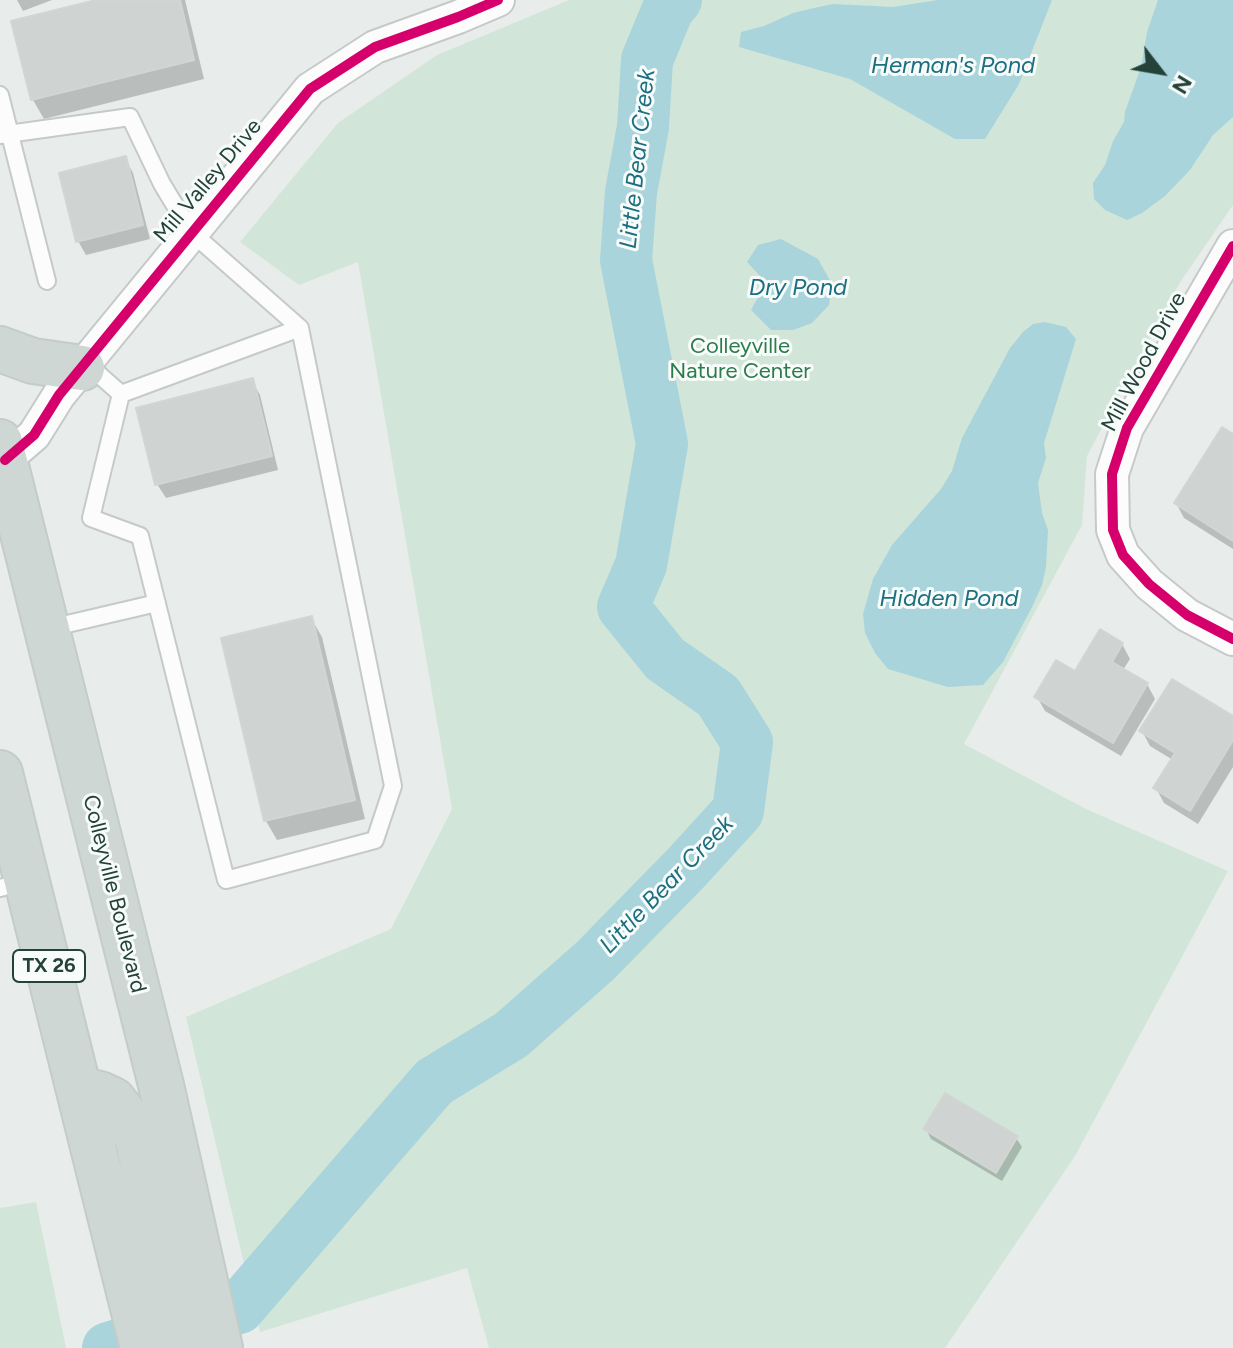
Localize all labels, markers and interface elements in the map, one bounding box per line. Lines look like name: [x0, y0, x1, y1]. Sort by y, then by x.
north arrow: [1121, 32, 1201, 112]
water label: Herman's Pond: [871, 52, 1035, 80]
water label: Little Bear Creek: [614, 68, 662, 250]
text: N: [1166, 70, 1198, 99]
street label: Mill Valley Drive: [148, 114, 268, 248]
water label: Dry Pond: [749, 274, 847, 302]
street label: Mill Wood Drive: [1096, 288, 1192, 436]
park label: Colleyville Nature Center: [669, 334, 811, 386]
water label: Hidden Pond: [879, 585, 1019, 613]
street label: Colleyville Boulevard: [77, 792, 151, 996]
water label: Little Bear Creek: [594, 810, 740, 960]
road number: TX 26: [13, 950, 85, 982]

